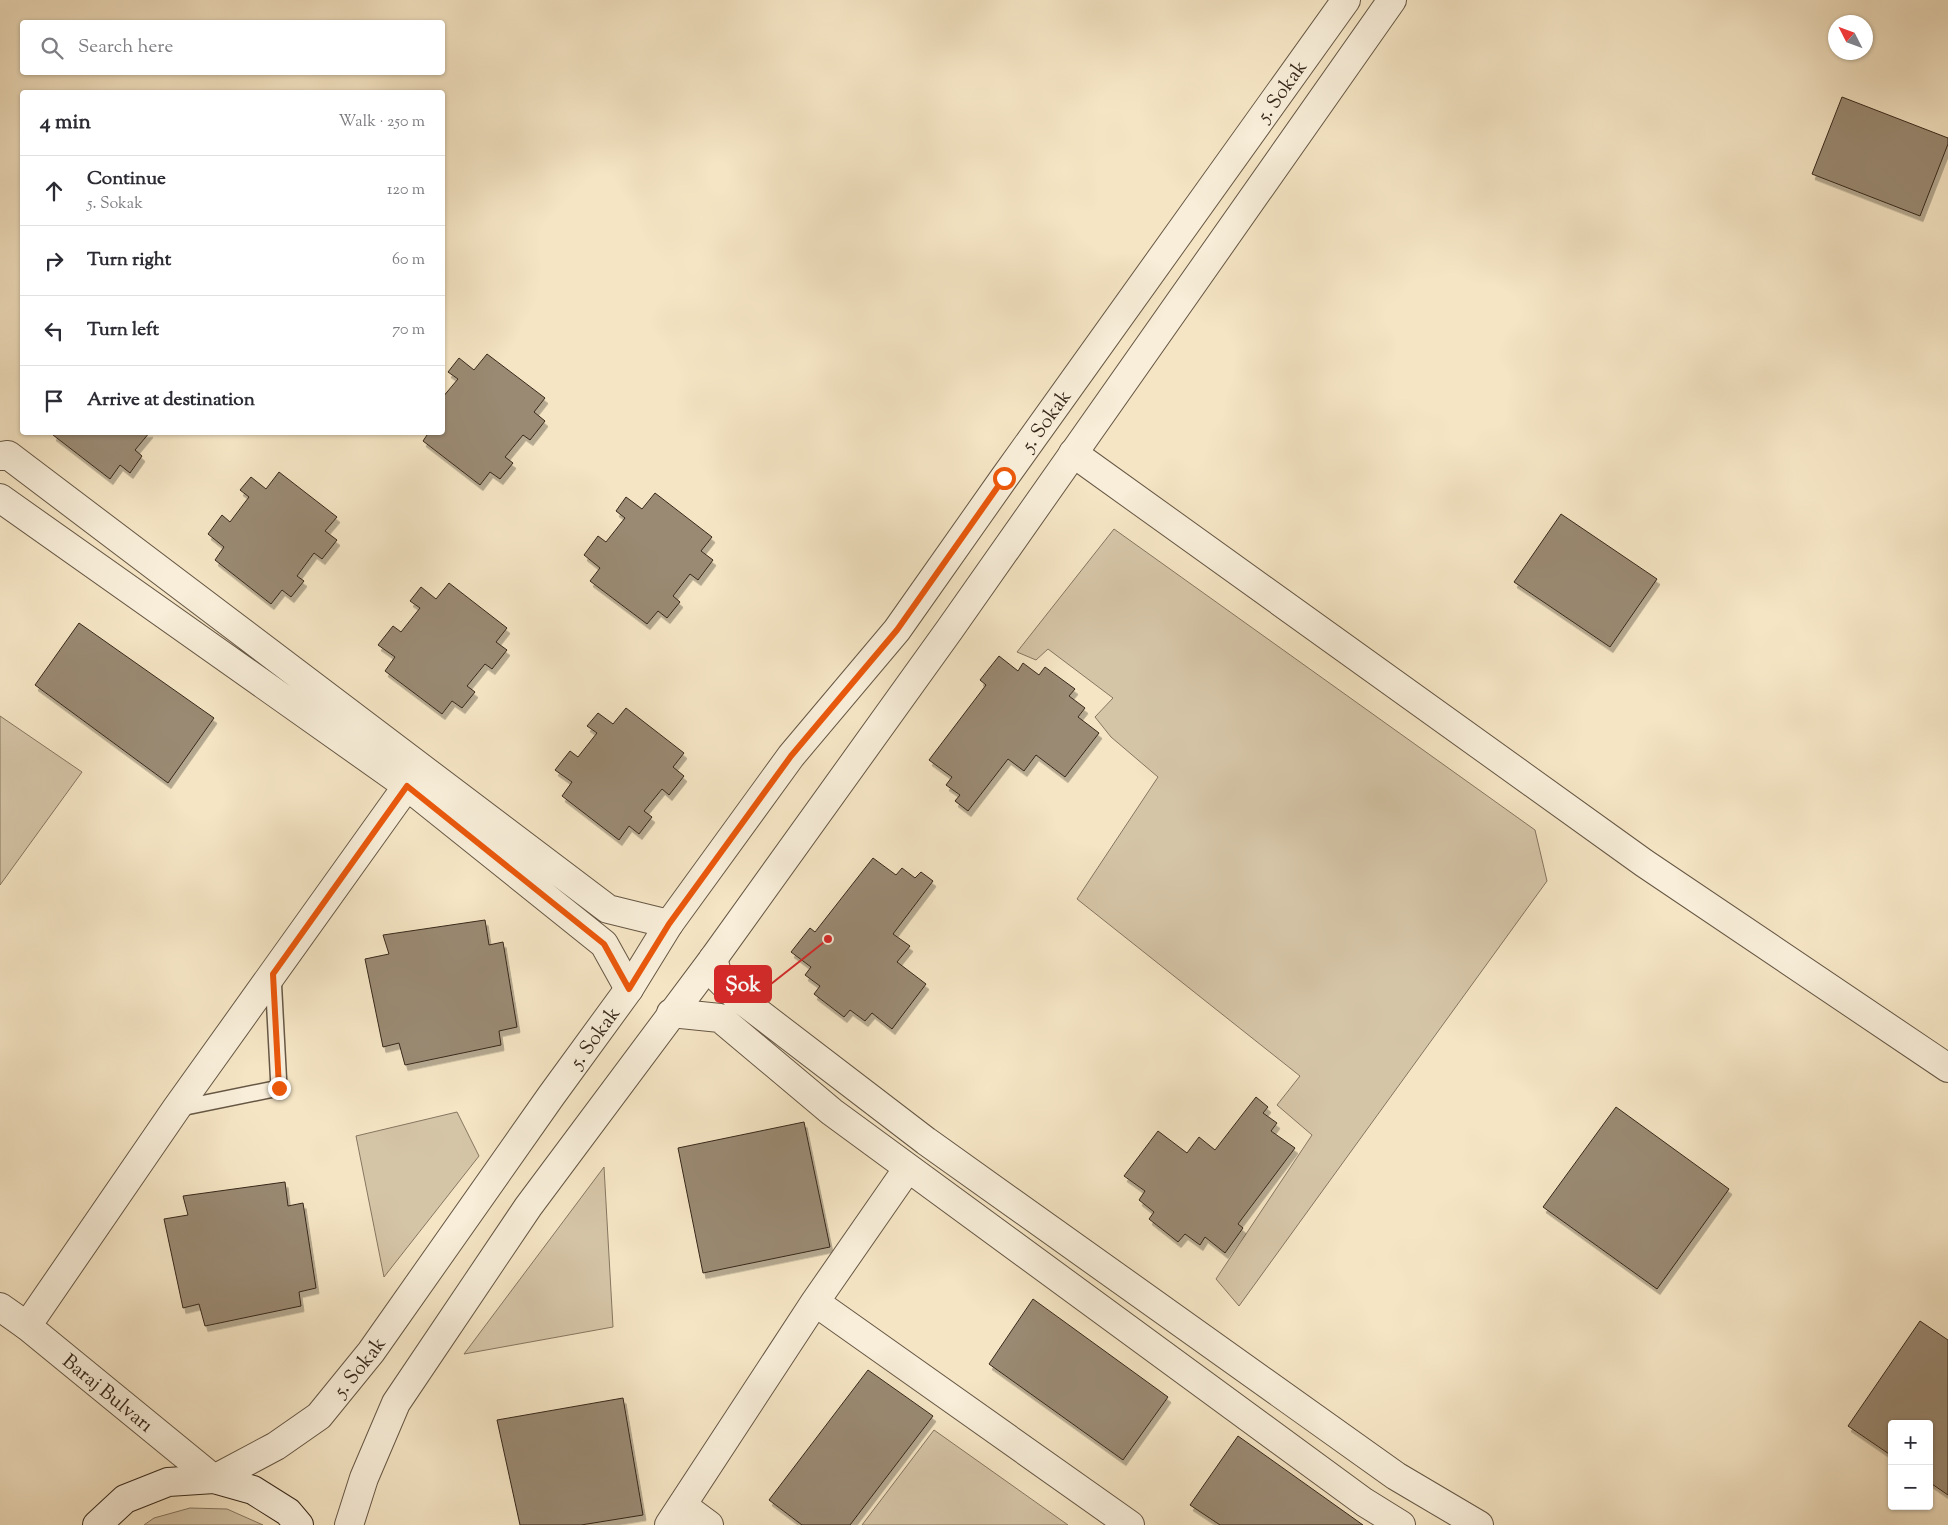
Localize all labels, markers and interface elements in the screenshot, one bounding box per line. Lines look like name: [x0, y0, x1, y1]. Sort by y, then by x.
north arrow: [1828, 15, 1873, 60]
search box: [20, 20, 445, 75]
icon: search: [38, 34, 66, 62]
text: Search here: [78, 34, 173, 61]
street label: 5. Sokak: [1251, 55, 1315, 130]
text: 4 min: [40, 108, 91, 138]
text: Walk · 250 m: [339, 111, 425, 134]
text: Continue: [87, 166, 166, 193]
icon: ahead: [40, 177, 68, 205]
text: 120 m: [387, 179, 425, 202]
text: 5. Sokak: [87, 193, 143, 216]
icon: right: [40, 247, 68, 275]
text: Turn right: [87, 247, 171, 274]
text: 60 m: [392, 249, 425, 272]
icon: left: [40, 317, 68, 345]
text: Turn left: [87, 317, 159, 344]
text: 70 m: [392, 319, 425, 342]
street label: 5. Sokak: [1015, 384, 1080, 459]
icon: arrive: [40, 387, 68, 415]
text: Arrive at destination: [87, 387, 255, 414]
route start: [993, 467, 1016, 490]
callout: Şok: [715, 966, 771, 1002]
text: Şok: [725, 971, 761, 1001]
street label: 5. Sokak: [563, 1001, 629, 1076]
route end: [268, 1077, 291, 1100]
street label: 5. Sokak: [327, 1332, 394, 1405]
street label: Baraj Bulvarı: [55, 1348, 159, 1441]
map controls: [1888, 1420, 1933, 1510]
button: +: [1888, 1420, 1933, 1465]
button: −: [1888, 1465, 1933, 1510]

